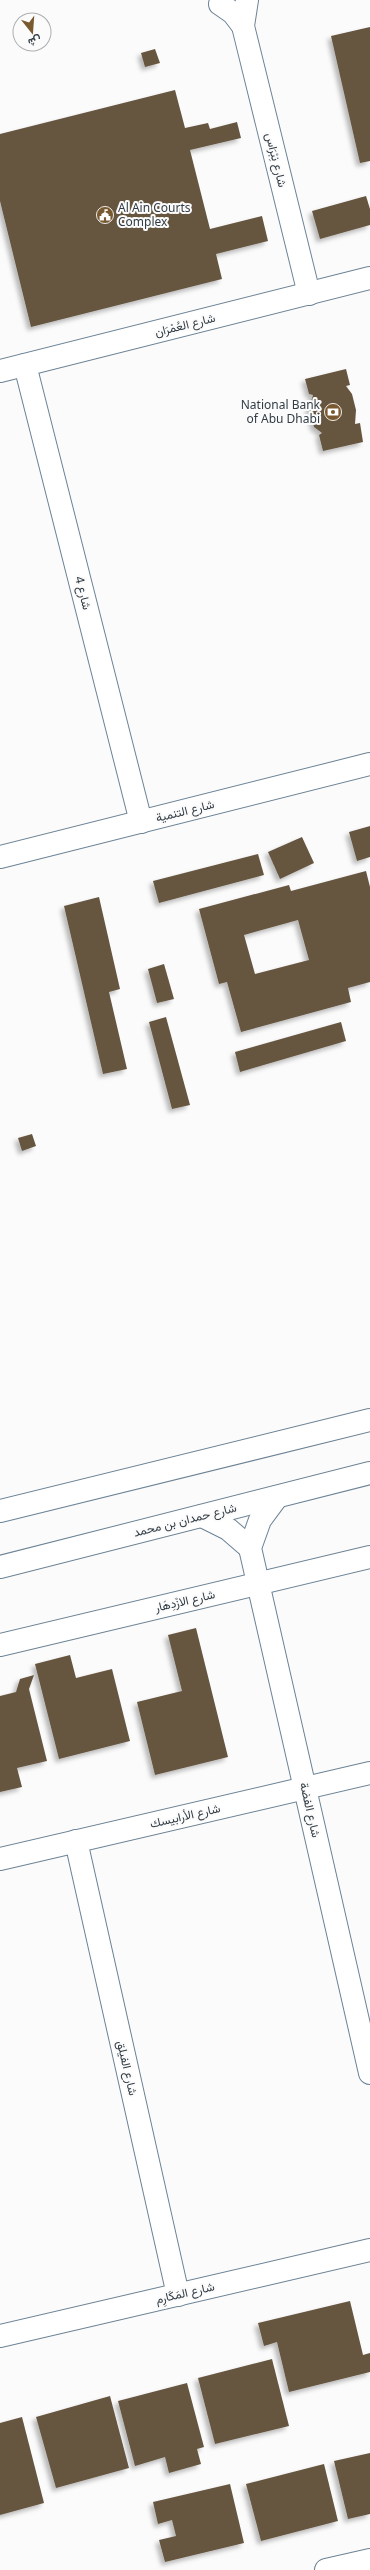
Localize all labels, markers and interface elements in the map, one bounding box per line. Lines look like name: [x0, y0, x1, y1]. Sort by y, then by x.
north arrow: [12, 12, 52, 52]
text: ش: [27, 33, 44, 51]
street label: شارع نِبْرَاس: [261, 131, 291, 189]
place label: Al Ain Courts Complex: [118, 199, 191, 230]
public building icon: Al Ain Courts Complex: [95, 205, 115, 225]
street label: شارع العُمْرَان: [153, 309, 217, 341]
place label: National Bank of Abu Dhabi: [241, 396, 321, 427]
bank icon: National Bank of Abu Dhabi: [323, 402, 343, 422]
street label: شارع 4: [70, 574, 96, 612]
street label: شارع التنمية: [154, 795, 216, 827]
street label: شارع حمدان بن محمد: [132, 1498, 238, 1542]
street label: شارع الازْدِهَار: [152, 1585, 217, 1617]
street label: شارع الفضة: [295, 1781, 325, 1839]
street label: شارع الأرابيسك: [148, 1799, 222, 1833]
street label: شارع الفيلق: [112, 2039, 142, 2097]
street label: شارع المَكَارِم: [154, 2277, 216, 2309]

